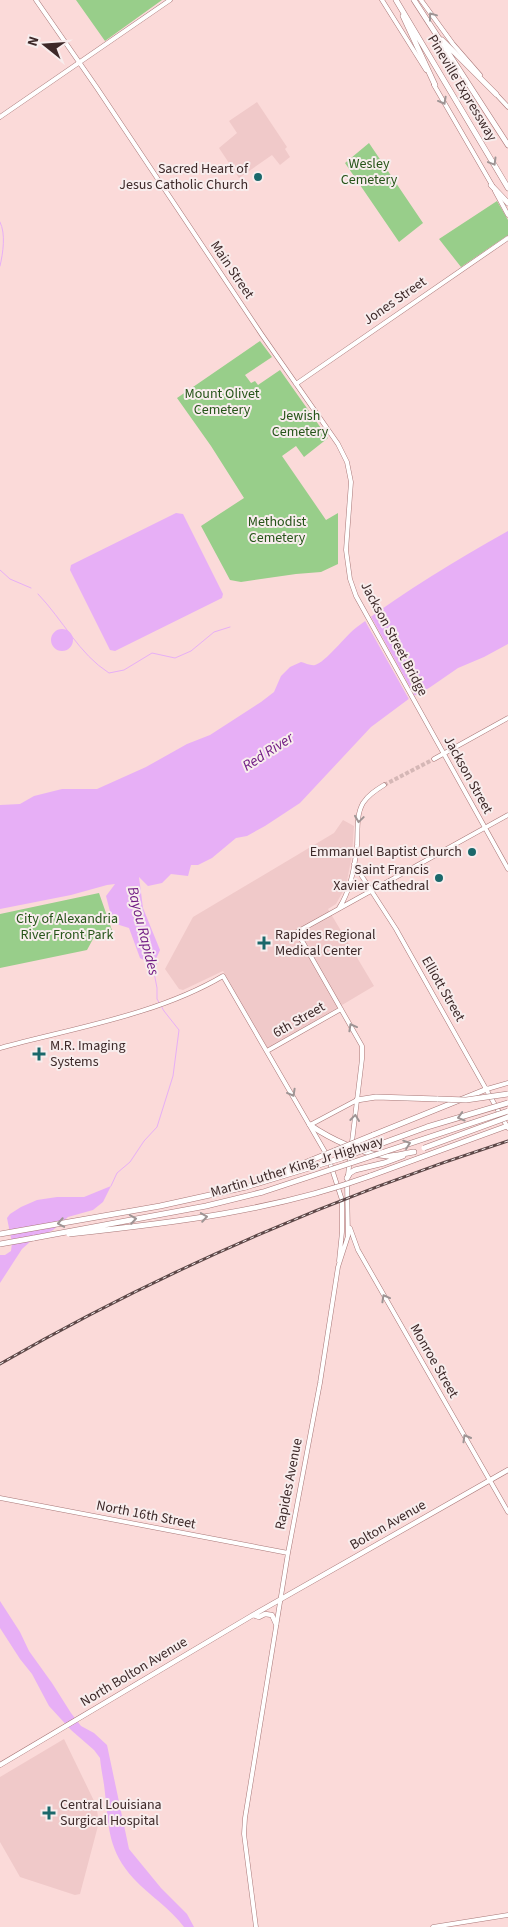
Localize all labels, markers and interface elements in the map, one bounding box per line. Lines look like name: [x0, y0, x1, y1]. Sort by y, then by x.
one-way arrow: [429, 13, 437, 22]
north arrow: [20, 20, 70, 70]
street label: Pineville Expressway: [422, 31, 502, 145]
text: N: [23, 34, 44, 49]
one-way arrow: [437, 96, 447, 105]
park label: Wesley Cemetery: [341, 154, 398, 190]
one-way arrow: [486, 157, 496, 166]
place label: Sacred Heart of Jesus Catholic Church: [119, 159, 249, 195]
marker: Sacred Heart of Jesus Catholic Church: [252, 171, 264, 183]
street label: Main Street: [205, 237, 259, 303]
street label: Jones Street: [360, 272, 431, 330]
park label: Mount Olivet Cemetery: [185, 384, 260, 420]
park label: Jewish Cemetery: [272, 406, 329, 442]
park label: Methodist Cemetery: [248, 512, 306, 548]
street label: Jackson Street Bridge: [355, 578, 433, 700]
water label: Red River: [238, 727, 298, 776]
street label: Jackson Street: [438, 733, 498, 818]
one-way arrow: [354, 816, 365, 824]
place label: Emmanuel Baptist Church: [310, 842, 462, 862]
marker: Emmanuel Baptist Church: [466, 846, 478, 858]
place label: Saint Francis Xavier Cathedral: [333, 860, 429, 896]
marker: Saint Francis Xavier Cathedral: [433, 872, 445, 884]
water label: Bayou Rapides: [122, 884, 164, 978]
park label: City of Alexandria River Front Park: [16, 909, 118, 945]
place label: Rapides Regional Medical Center: [275, 925, 376, 961]
marker: Rapides Regional Medical Center: [257, 936, 271, 950]
street label: Elliott Street: [416, 953, 470, 1026]
street label: 6th Street: [269, 997, 329, 1043]
one-way arrow: [348, 1024, 358, 1033]
place label: M.R. Imaging Systems: [50, 1036, 125, 1072]
marker: M.R. Imaging Systems: [32, 1047, 46, 1061]
one-way arrow: [286, 1088, 296, 1097]
one-way arrow: [458, 1111, 466, 1121]
one-way arrow: [349, 1113, 360, 1121]
street label: Martin Luther King, Jr Highway: [208, 1131, 386, 1203]
one-way arrow: [403, 1140, 411, 1150]
one-way arrow: [200, 1212, 208, 1223]
one-way arrow: [129, 1215, 138, 1225]
one-way arrow: [56, 1218, 65, 1228]
one-way arrow: [381, 1294, 391, 1303]
street label: Monroe Street: [405, 1320, 463, 1402]
one-way arrow: [463, 1435, 473, 1444]
street label: Rapides Avenue: [270, 1437, 308, 1531]
street label: Bolton Avenue: [346, 1495, 430, 1555]
street label: North 16th Street: [95, 1496, 198, 1534]
street label: North Bolton Avenue: [77, 1632, 191, 1712]
place label: Central Louisiana Surgical Hospital: [60, 1795, 162, 1831]
marker: Central Louisiana Surgical Hospital: [42, 1806, 56, 1820]

